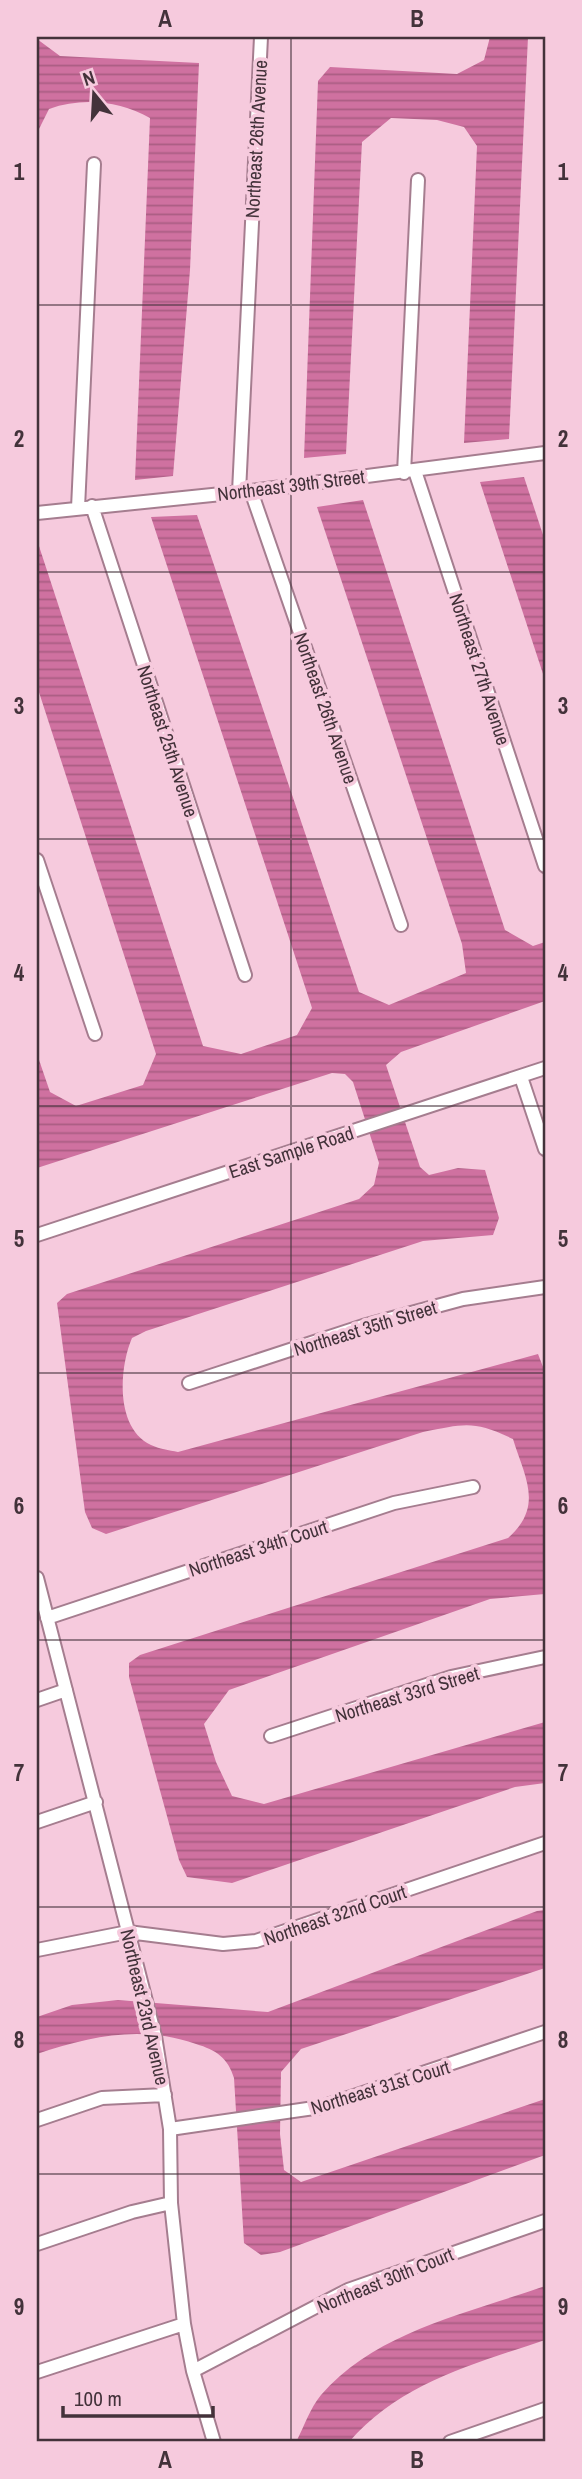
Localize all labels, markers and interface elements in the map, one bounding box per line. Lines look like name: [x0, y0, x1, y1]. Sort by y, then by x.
text: A: [158, 3, 172, 34]
text: B: [410, 3, 424, 34]
street label: Northeast 26th Avenue: [239, 59, 273, 219]
north arrow: [60, 60, 130, 130]
text: N: [79, 64, 98, 92]
text: 1: [14, 156, 25, 187]
text: 1: [558, 156, 569, 187]
text: 2: [14, 423, 24, 454]
text: 2: [558, 423, 568, 454]
street label: Northeast 39th Street: [216, 463, 367, 507]
street label: Northeast 27th Avenue: [443, 590, 517, 748]
street label: Northeast 26th Avenue: [288, 629, 364, 787]
street label: Northeast 25th Avenue: [131, 662, 205, 820]
text: 3: [14, 690, 24, 721]
text: 3: [558, 690, 568, 721]
text: 4: [14, 957, 25, 988]
text: 4: [558, 957, 569, 988]
street label: East Sample Road: [225, 1120, 357, 1184]
text: 5: [14, 1223, 24, 1254]
text: 5: [558, 1223, 568, 1254]
street label: Northeast 35th Street: [290, 1294, 440, 1362]
text: 6: [14, 1490, 24, 1521]
text: 6: [558, 1490, 568, 1521]
street label: Northeast 34th Court: [185, 1513, 331, 1583]
street label: Northeast 33rd Street: [332, 1660, 483, 1728]
text: 7: [14, 1757, 24, 1788]
text: 7: [558, 1757, 568, 1788]
street label: Northeast 32nd Court: [260, 1878, 410, 1952]
street label: Northeast 23rd Avenue: [114, 1927, 176, 2087]
text: 8: [14, 2024, 24, 2055]
text: 8: [558, 2024, 568, 2055]
street label: Northeast 31st Court: [307, 2053, 453, 2120]
street label: Northeast 30th Court: [313, 2241, 458, 2319]
text: 9: [14, 2291, 24, 2322]
text: 9: [558, 2291, 568, 2322]
scale bar: [63, 2374, 214, 2418]
text: 100 m: [74, 2384, 122, 2413]
text: A: [158, 2444, 172, 2475]
text: B: [410, 2444, 424, 2475]

